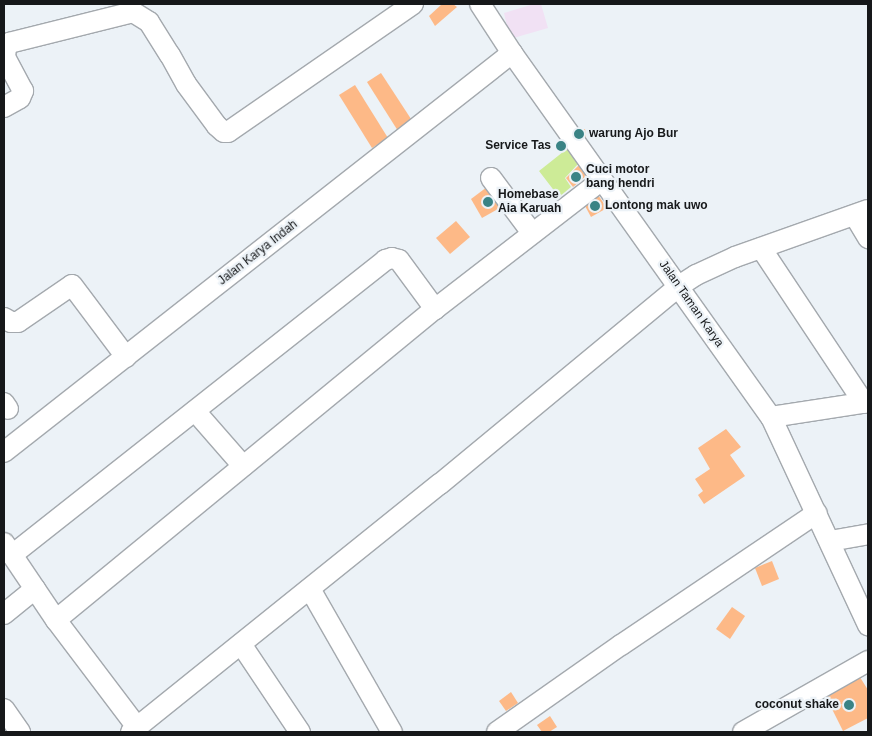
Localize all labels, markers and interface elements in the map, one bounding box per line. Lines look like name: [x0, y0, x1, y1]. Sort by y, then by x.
place label: warung Ajo Bur: [589, 127, 678, 141]
marker: warung Ajo Bur: [573, 128, 585, 140]
place label: Service Tas: [485, 139, 551, 153]
marker: Service Tas: [555, 140, 567, 152]
place label: Cuci motor bang hendri: [586, 163, 655, 191]
marker: Cuci motor bang hendri: [570, 171, 582, 183]
place label: Homebase Aia Karuah: [498, 188, 561, 216]
marker: Homebase Aia Karuah: [482, 196, 494, 208]
place label: Lontong mak uwo: [605, 199, 708, 213]
marker: Lontong mak uwo: [589, 200, 601, 212]
street label: Jalan Karya Indah: [215, 218, 301, 288]
street label: Jalan Taman Karya: [656, 258, 726, 350]
place label: coconut shake: [755, 698, 839, 712]
marker: coconut shake: [843, 699, 855, 711]

